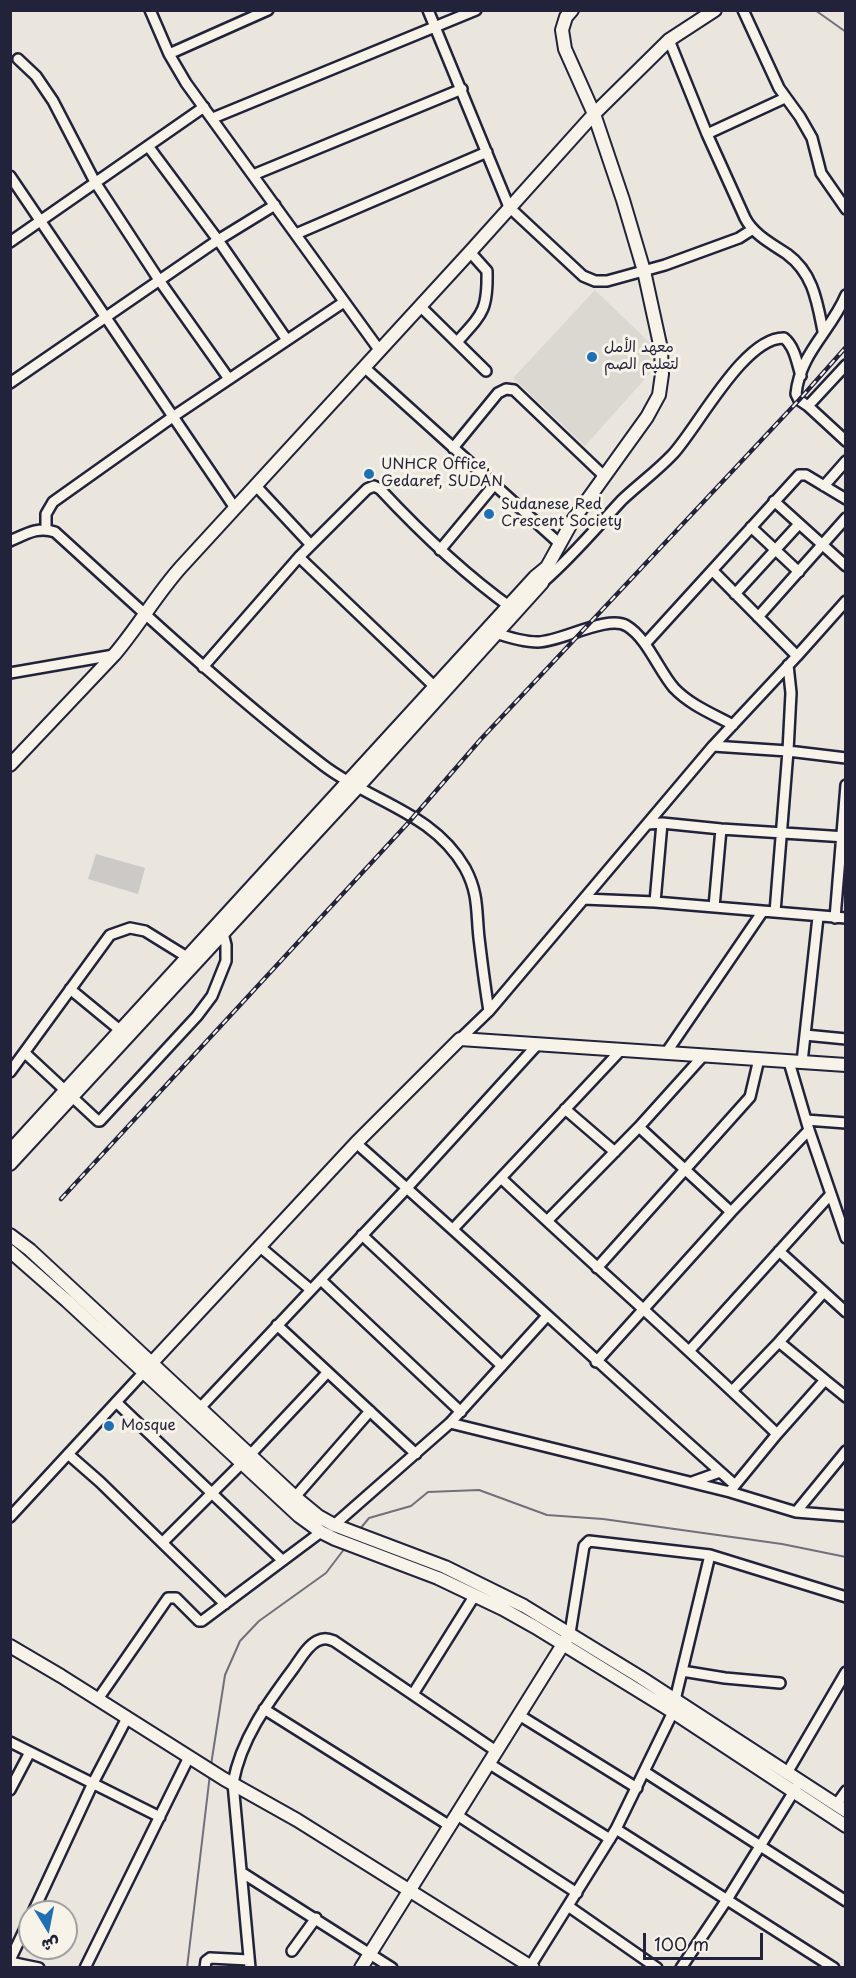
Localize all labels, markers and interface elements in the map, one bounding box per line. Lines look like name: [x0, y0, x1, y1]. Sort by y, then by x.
place label: معهد الأمل لتعليم الصم: [604, 339, 679, 374]
marker: معهد الأمل لتعليم الصم: [585, 350, 599, 364]
place label: UNHCR Office, Gedaref, SUDAN: [381, 456, 503, 491]
marker: UNHCR Office, Gedaref, SUDAN: [362, 467, 376, 481]
place label: Sudanese Red Crescent Society: [501, 496, 622, 531]
marker: Sudanese Red Crescent Society: [482, 507, 496, 521]
place label: Mosque: [121, 1417, 176, 1435]
marker: Mosque: [102, 1419, 116, 1433]
north arrow: [18, 1900, 78, 1960]
scale bar: [646, 1921, 766, 1959]
text: 100 m: [654, 1930, 709, 1957]
text: ش: [40, 1932, 62, 1959]

